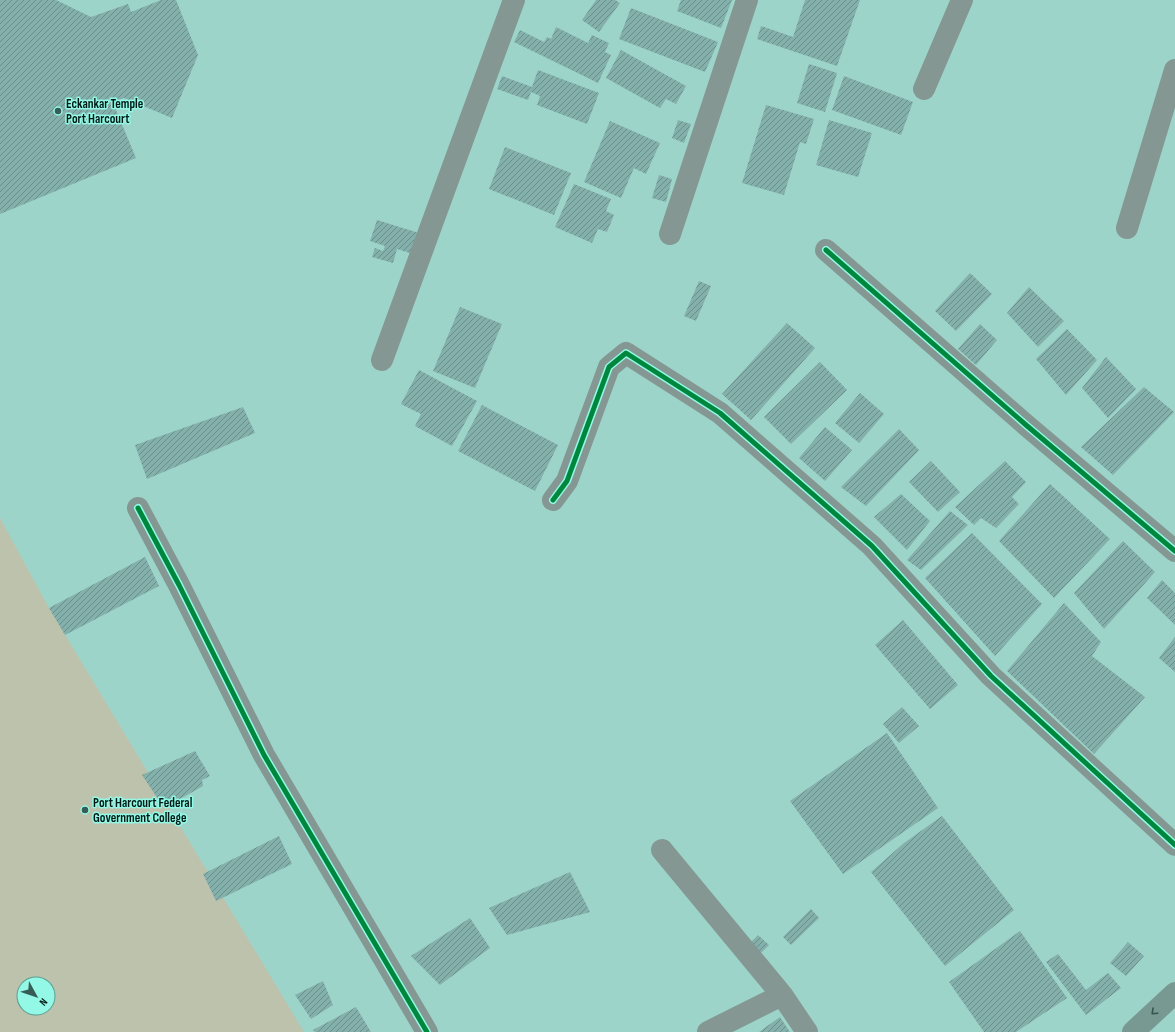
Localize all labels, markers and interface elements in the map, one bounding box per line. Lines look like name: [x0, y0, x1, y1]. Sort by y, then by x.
place label: Eckankar Temple Port Harcourt: [66, 96, 144, 127]
marker: Eckankar Temple Port Harcourt: [53, 106, 63, 116]
place label: Port Harcourt Federal Government College: [93, 795, 193, 826]
marker: Port Harcourt Federal Government College: [80, 805, 90, 815]
north arrow: [16, 976, 56, 1016]
text: N: [36, 996, 50, 1009]
one-way arrow: [1151, 1008, 1159, 1015]

